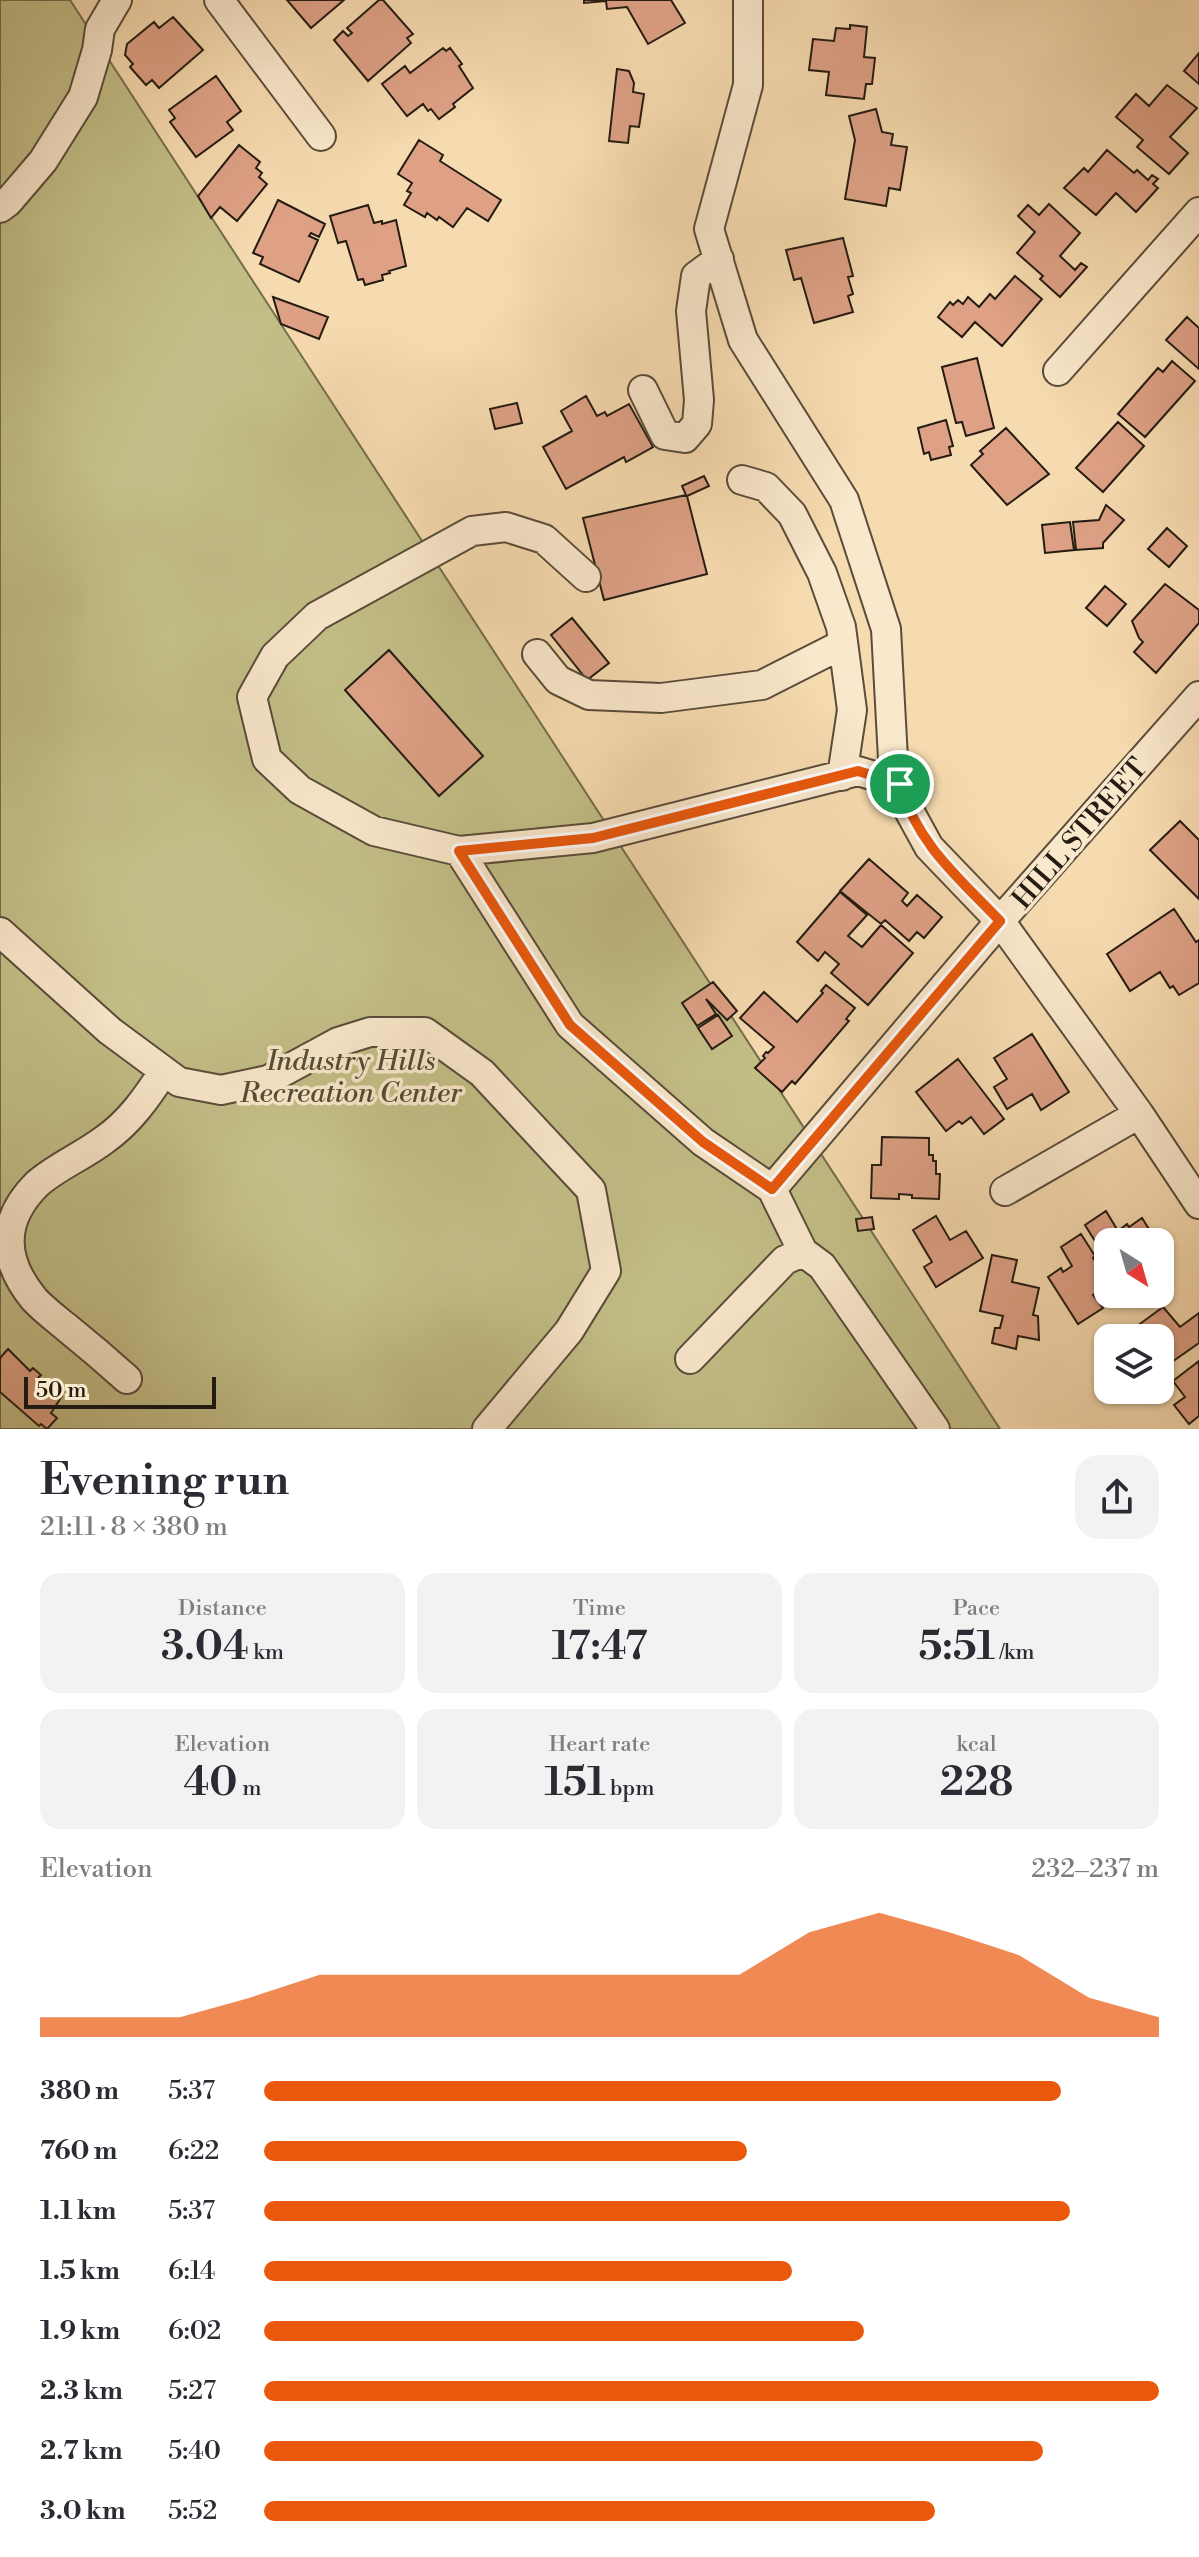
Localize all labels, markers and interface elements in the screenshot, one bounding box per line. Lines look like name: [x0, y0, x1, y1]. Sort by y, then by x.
pin: [866, 750, 934, 818]
street label: HILL STREET: [1005, 751, 1155, 917]
icon: arrive: [878, 762, 922, 806]
park label: Industry Hills Recreation Center: [239, 1044, 463, 1111]
north arrow: [1094, 1228, 1174, 1308]
map controls: [1094, 1228, 1174, 1404]
button: layers: [1094, 1324, 1174, 1404]
scale bar: [24, 1373, 216, 1409]
text: 50 m: [36, 1377, 87, 1404]
text: Evening run: [40, 1453, 289, 1508]
button: share: [1075, 1455, 1159, 1539]
text: 21:11 · 8 × 380 m: [40, 1511, 228, 1543]
text: Distance: [178, 1595, 267, 1622]
text: Time: [573, 1595, 626, 1622]
text: Pace: [953, 1595, 1000, 1622]
text: 3.04: [161, 1622, 249, 1672]
text: 17:47: [552, 1622, 647, 1672]
text: 5:51: [918, 1622, 995, 1672]
text: km: [249, 1639, 284, 1666]
text: /km: [995, 1639, 1035, 1666]
text: Elevation: [175, 1731, 270, 1758]
text: Heart rate: [549, 1731, 650, 1758]
text: kcal: [957, 1731, 996, 1758]
text: 40: [184, 1758, 238, 1808]
text: 151: [544, 1758, 605, 1808]
text: 228: [940, 1758, 1013, 1808]
text: m: [238, 1775, 261, 1802]
text: bpm: [605, 1775, 655, 1802]
text: Elevation: [40, 1853, 153, 1885]
text: 232–237 m: [1031, 1853, 1159, 1885]
text: 380 m: [40, 2075, 119, 2107]
text: 5:37: [168, 2075, 215, 2107]
text: 760 m: [40, 2135, 117, 2167]
text: 6:22: [168, 2135, 219, 2167]
text: 1.1 km: [40, 2195, 116, 2227]
text: 5:37: [168, 2195, 215, 2227]
text: 1.5 km: [40, 2255, 120, 2287]
text: 6:14: [168, 2255, 215, 2287]
text: 1.9 km: [40, 2315, 120, 2347]
text: 6:02: [168, 2315, 221, 2347]
text: 2.3 km: [40, 2375, 123, 2407]
text: 5:27: [168, 2375, 216, 2407]
text: 2.7 km: [40, 2435, 123, 2467]
text: 5:40: [168, 2435, 221, 2467]
text: 3.0 km: [40, 2495, 126, 2527]
text: 5:52: [168, 2495, 217, 2527]

